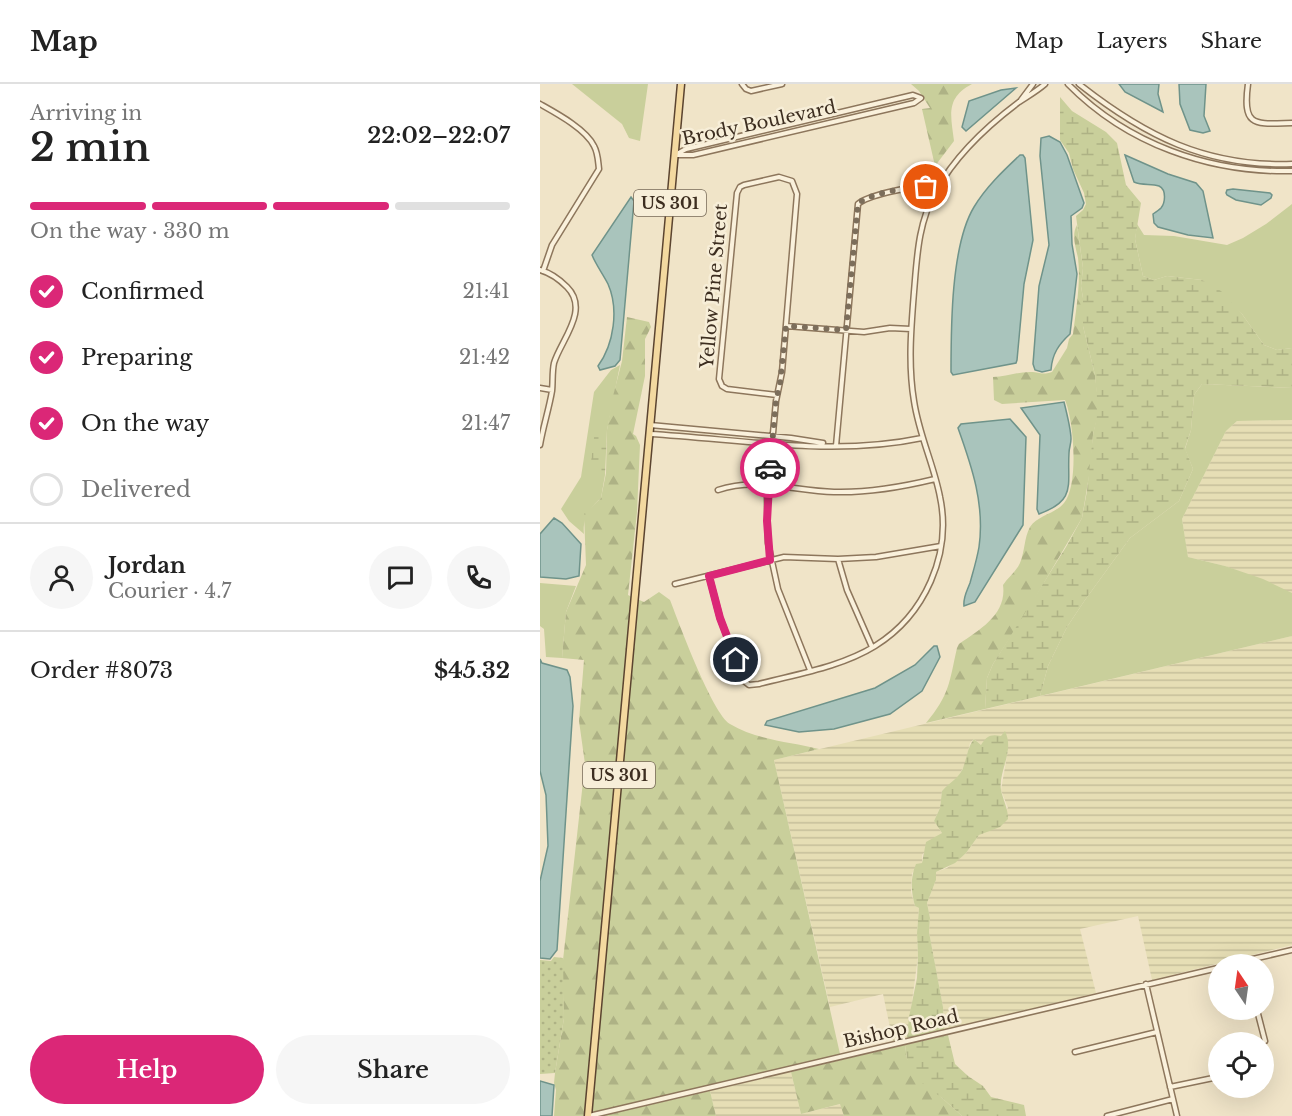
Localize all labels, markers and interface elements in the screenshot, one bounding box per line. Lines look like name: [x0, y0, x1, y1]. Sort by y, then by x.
text: Map: [30, 24, 98, 59]
text: Map: [1015, 28, 1064, 54]
text: Layers: [1097, 28, 1168, 54]
text: Share: [1201, 28, 1262, 54]
street label: Brody Boulevard: [680, 96, 838, 150]
text: Arriving in: [30, 101, 142, 125]
text: 22:02–22:07: [367, 122, 510, 149]
text: 2 min: [30, 123, 150, 172]
pin: [900, 161, 951, 212]
icon: bag: [909, 170, 942, 203]
road number: US 301: [634, 190, 706, 216]
street label: Yellow Pine Street: [696, 202, 732, 370]
text: On the way · 330 m: [30, 219, 229, 243]
icon: check: [30, 275, 63, 308]
text: Confirmed: [81, 278, 204, 305]
text: 21:41: [462, 279, 510, 303]
icon: check: [30, 341, 63, 374]
text: Preparing: [81, 344, 192, 371]
text: 21:42: [459, 345, 510, 369]
icon: check: [30, 407, 63, 440]
text: On the way: [81, 410, 209, 437]
text: 21:47: [461, 411, 510, 435]
courier: [740, 438, 800, 498]
icon: car: [754, 452, 787, 485]
text: Delivered: [81, 476, 191, 503]
button: person: [30, 546, 93, 609]
button: chat: [369, 546, 432, 609]
button: phone: [447, 546, 510, 609]
text: Jordan: [108, 552, 186, 579]
text: Courier · 4.7: [108, 579, 231, 603]
pin: [710, 634, 761, 685]
icon: home: [719, 643, 752, 676]
text: Order #8073: [30, 657, 173, 684]
text: $45.32: [434, 657, 510, 684]
road number: US 301: [583, 762, 655, 788]
north arrow: [1208, 954, 1274, 1020]
map controls: [1208, 954, 1274, 1098]
street label: Bishop Road: [841, 1005, 961, 1053]
button: locate: [1208, 1032, 1274, 1098]
button: Help: [30, 1035, 264, 1104]
button: Share: [276, 1035, 510, 1104]

